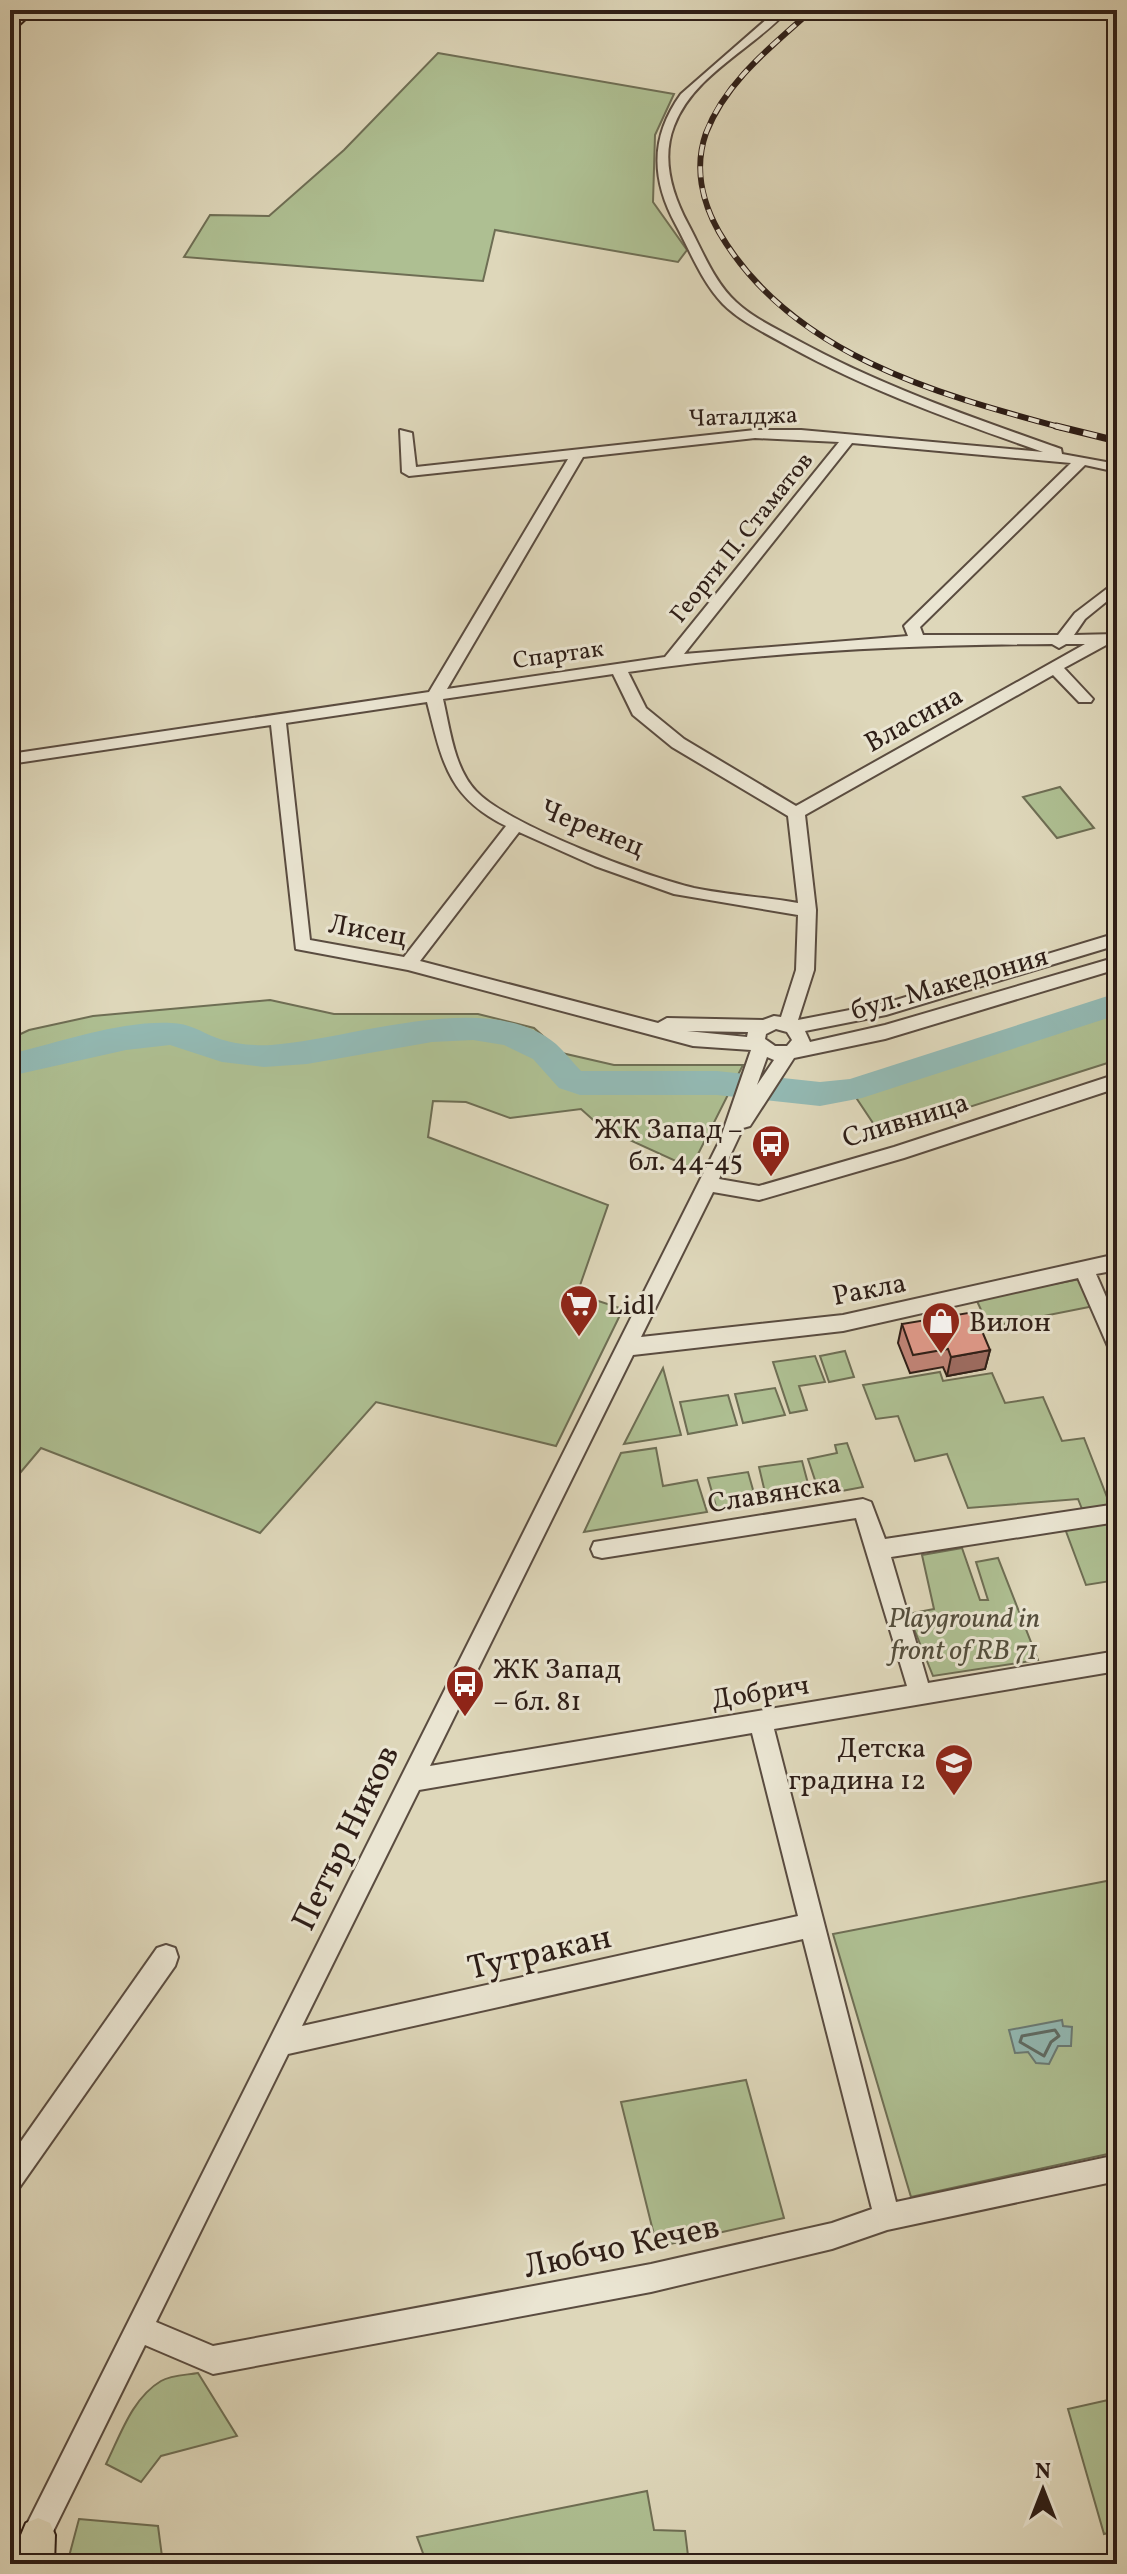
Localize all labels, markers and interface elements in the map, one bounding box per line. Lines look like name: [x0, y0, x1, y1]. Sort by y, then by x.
street label: Чаталджа: [688, 399, 798, 437]
street label: Георги П. Стаматов: [663, 446, 822, 631]
street label: Спартак: [511, 633, 606, 679]
street label: Власина: [858, 677, 971, 763]
street label: Черенец: [534, 791, 650, 868]
street label: Лисец: [325, 905, 410, 958]
street label: бул. Македония: [846, 938, 1053, 1031]
street label: Сливница: [838, 1084, 974, 1159]
place label: ЖК Запад – бл. 44-45: [594, 1111, 743, 1182]
bus stop icon: ЖК Запад – бл. 44-45: [750, 1123, 792, 1178]
street label: Ракла: [829, 1264, 910, 1317]
supermarket icon: Lidl: [558, 1283, 600, 1338]
place label: Lidl: [607, 1287, 655, 1326]
shop icon: Вилон: [920, 1300, 962, 1355]
place label: Вилон: [969, 1304, 1051, 1343]
street label: Славянска: [705, 1465, 844, 1524]
park label: Playground in front of RB 71: [885, 1600, 1040, 1671]
place label: ЖК Запад – бл. 81: [493, 1651, 621, 1722]
bus stop icon: ЖК Запад – бл. 81: [444, 1663, 486, 1718]
street label: Добрич: [709, 1667, 812, 1720]
place label: Детска градина 12: [788, 1730, 926, 1801]
street label: Петър Ников: [282, 1738, 412, 1939]
school or university icon: Детска градина 12: [933, 1742, 975, 1797]
street label: Тутракан: [463, 1915, 616, 1994]
street label: Любчо Кечев: [519, 2205, 724, 2292]
north arrow: [1003, 2450, 1083, 2530]
text: N: [1035, 2457, 1051, 2488]

